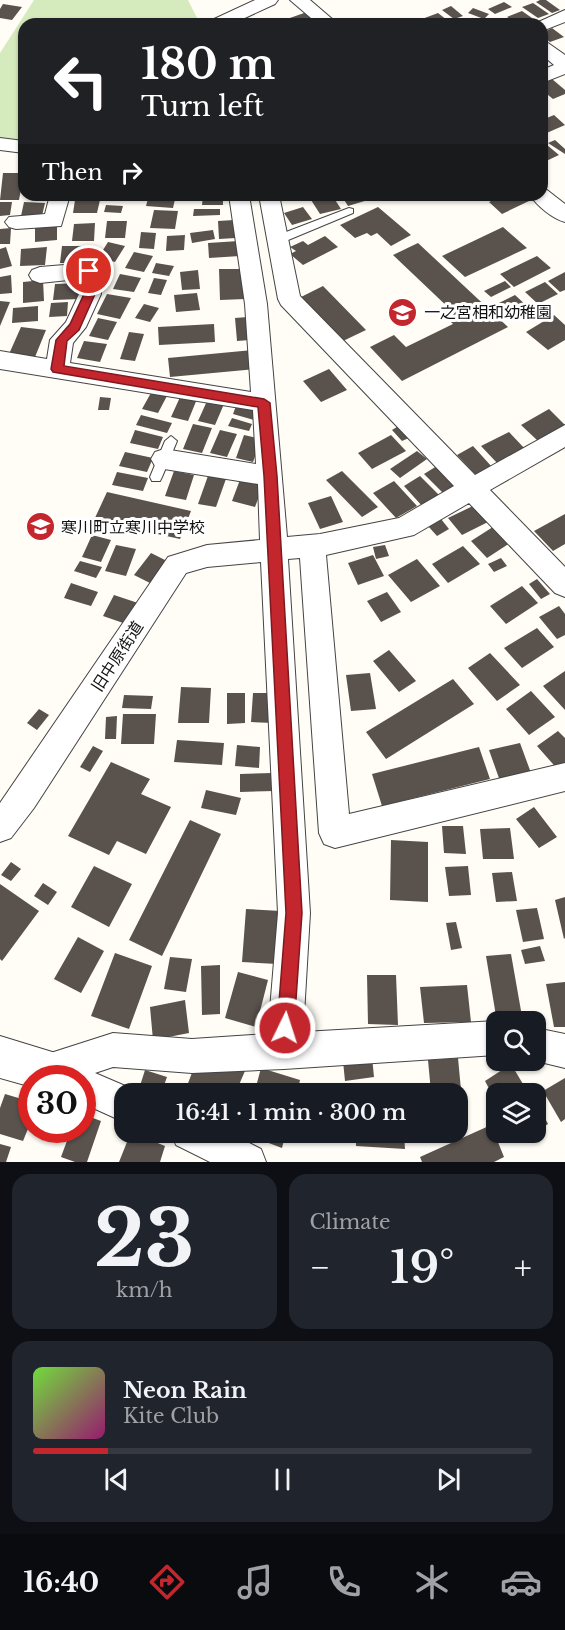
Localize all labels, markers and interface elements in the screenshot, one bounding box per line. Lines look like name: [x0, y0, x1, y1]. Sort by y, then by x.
text: 180 m: [141, 38, 275, 90]
icon: left: [42, 42, 120, 120]
text: Turn left: [141, 90, 264, 123]
icon: right: [115, 156, 148, 189]
text: Then: [42, 159, 103, 186]
pin: [63, 245, 114, 296]
icon: arrive: [72, 254, 105, 287]
school or university icon: 一之宮相和幼稚園: [387, 296, 419, 328]
place label: 一之宮相和幼稚園: [424, 302, 552, 322]
school or university icon: 寒川町立寒川中学校: [24, 511, 56, 543]
place label: 寒川町立寒川中学校: [61, 517, 205, 537]
street label: 旧中原街道: [87, 617, 147, 695]
position arrow: [253, 996, 317, 1060]
map controls: [486, 1011, 546, 1143]
button: search: [486, 1011, 546, 1071]
speed limit sign: 30: [18, 1065, 96, 1143]
button: layers: [486, 1083, 546, 1143]
text: 16:41 · 1 min · 300 m: [176, 1099, 406, 1126]
text: 23: [94, 1190, 194, 1287]
text: Climate: [310, 1210, 390, 1234]
text: 19°: [390, 1239, 455, 1295]
text: −: [310, 1247, 330, 1288]
text: +: [514, 1247, 532, 1288]
text: km/h: [116, 1278, 173, 1302]
text: Neon Rain: [123, 1377, 247, 1404]
text: Kite Club: [123, 1404, 219, 1428]
icon: previous: [100, 1463, 133, 1496]
icon: pause: [266, 1463, 299, 1496]
icon: next: [432, 1463, 465, 1496]
icon: directions: [146, 1561, 188, 1603]
icon: music: [234, 1561, 276, 1603]
icon: phone: [323, 1561, 365, 1603]
icon: climate: [411, 1561, 453, 1603]
icon: car: [500, 1561, 542, 1603]
text: 16:40: [23, 1566, 99, 1599]

